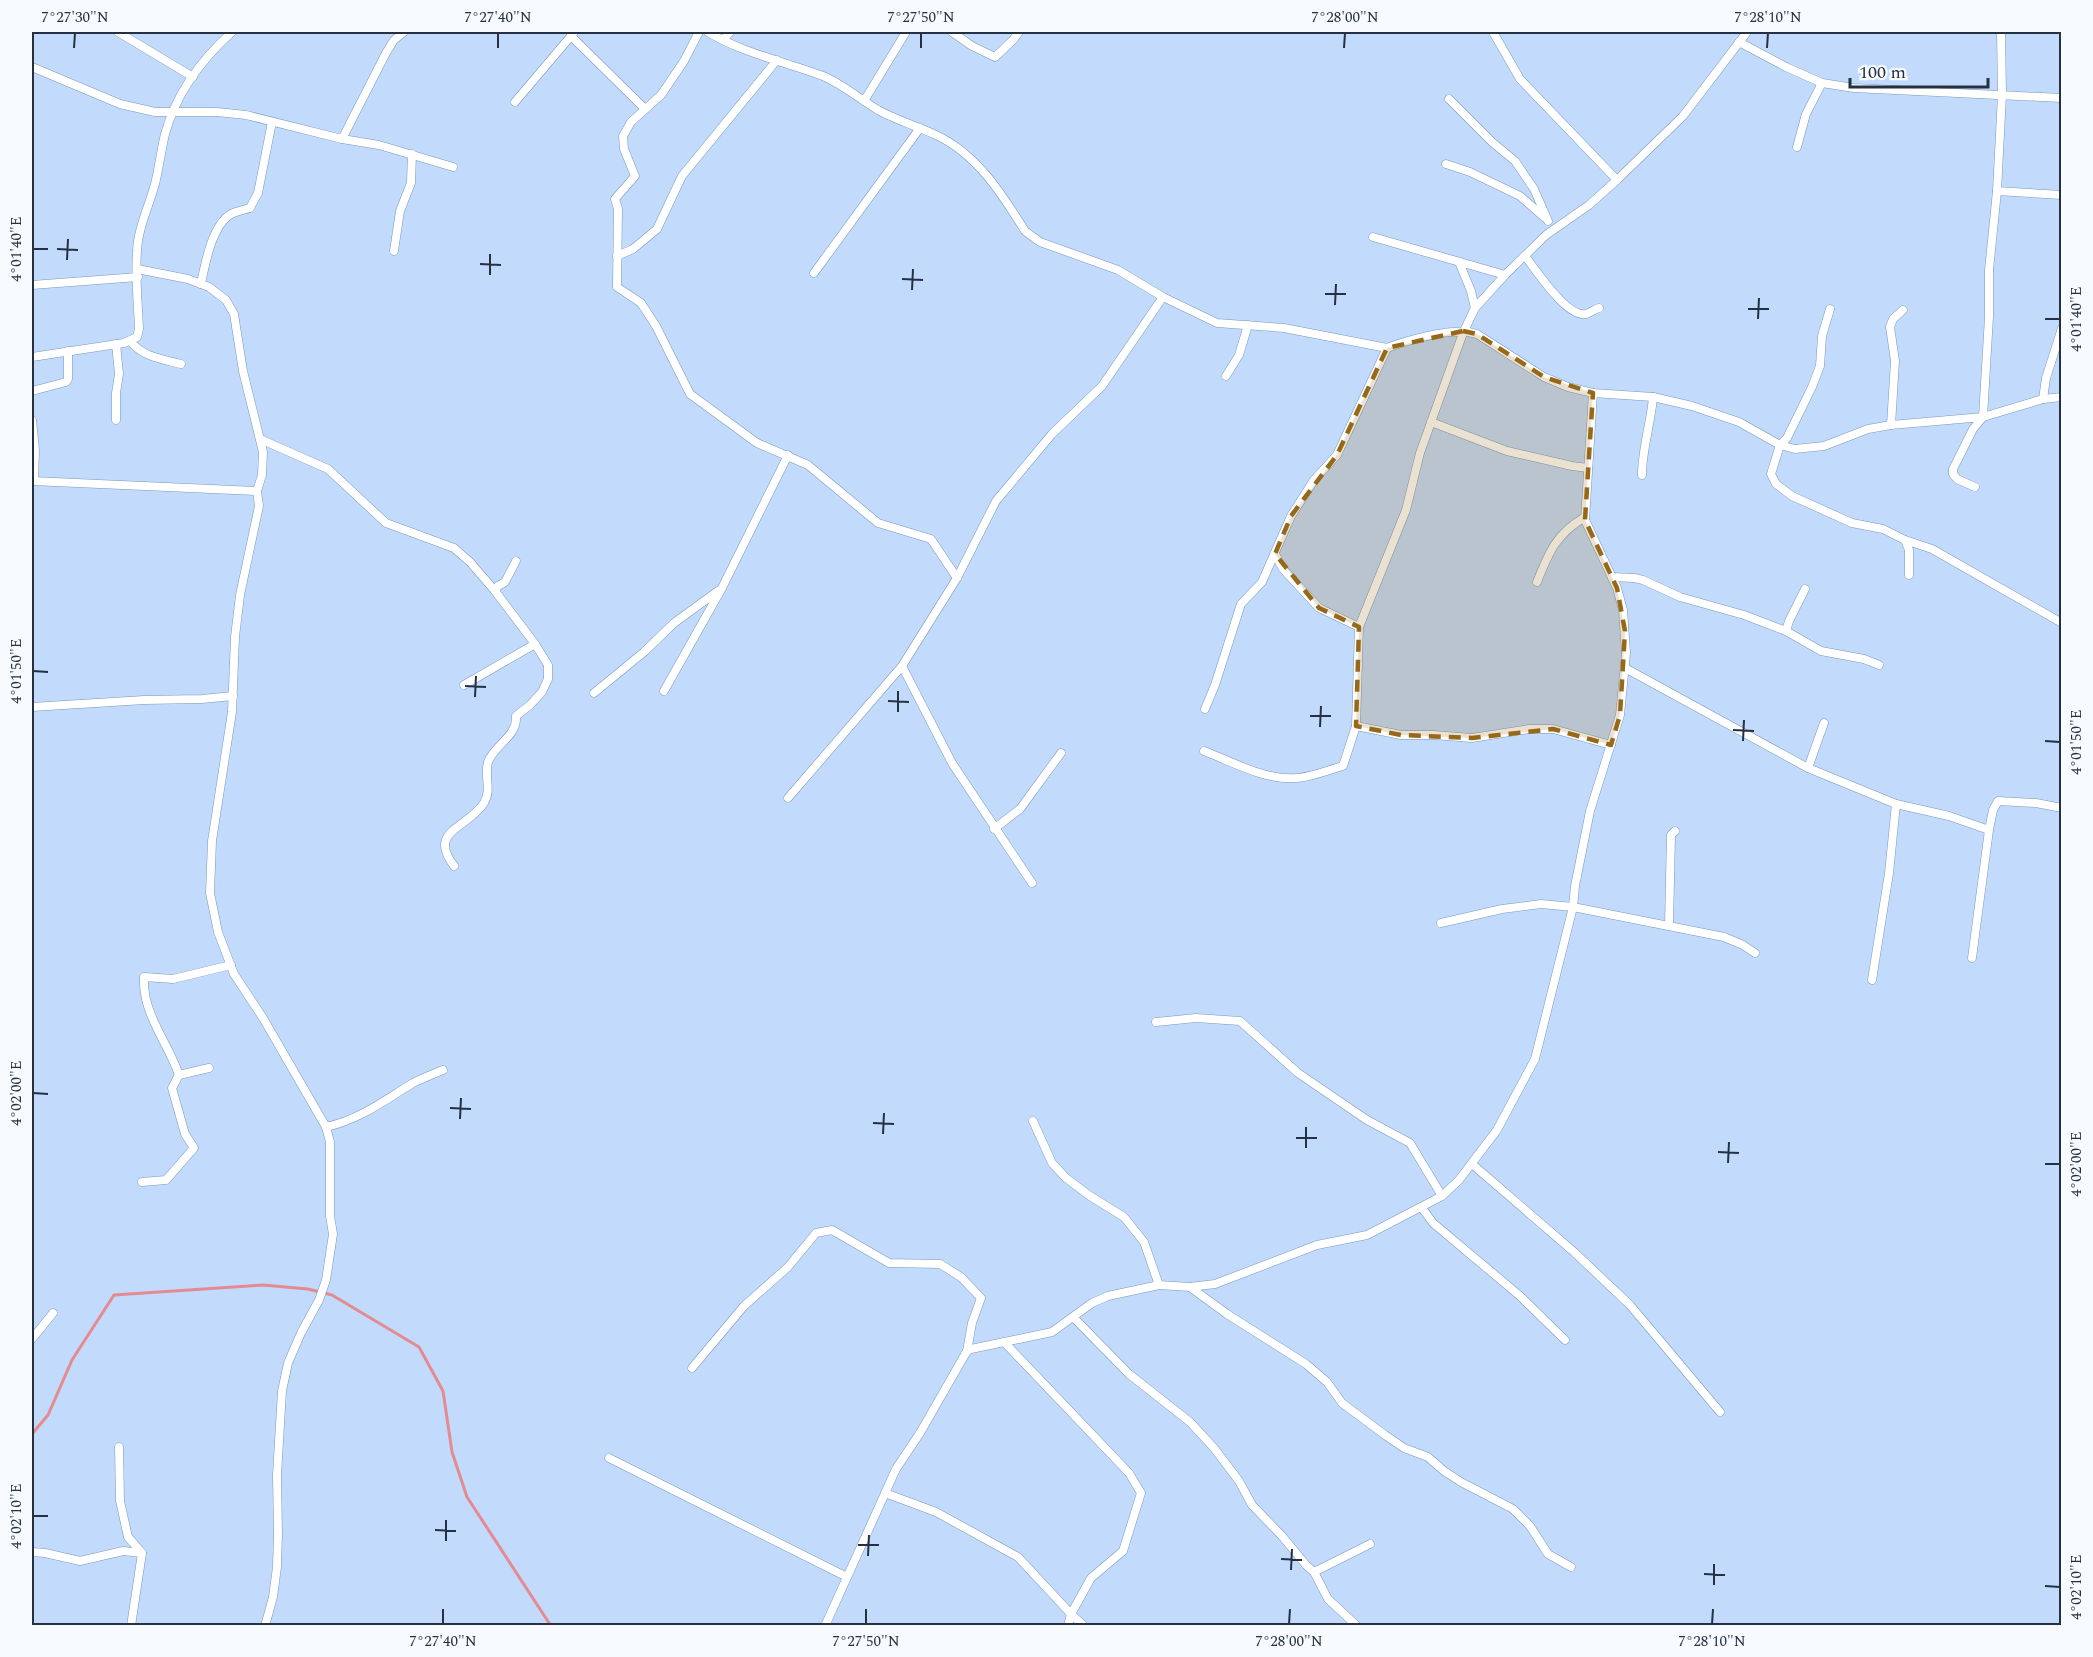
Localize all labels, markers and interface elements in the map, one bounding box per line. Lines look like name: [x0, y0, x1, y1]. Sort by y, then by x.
text: 7°27'30"N: [41, 6, 109, 29]
text: 7°27'40"N: [464, 6, 532, 29]
text: 7°27'50"N: [887, 6, 955, 29]
text: 7°28'00"N: [1311, 6, 1379, 29]
text: 7°28'10"N: [1734, 6, 1802, 29]
scale bar: [1850, 51, 1988, 89]
text: 100 m: [1859, 59, 1906, 86]
text: 4°01'40"E: [5, 216, 28, 282]
text: 4°01'40"E: [2065, 286, 2088, 352]
text: 4°01'50"E: [5, 638, 28, 704]
text: 4°01'50"E: [2065, 709, 2088, 775]
text: 4°02'00"E: [5, 1060, 28, 1126]
text: 4°02'00"E: [2065, 1131, 2088, 1197]
text: 4°02'10"E: [5, 1483, 28, 1549]
text: 4°02'10"E: [2065, 1554, 2088, 1620]
text: 7°27'40"N: [409, 1630, 477, 1653]
text: 7°27'50"N: [832, 1630, 900, 1653]
text: 7°28'00"N: [1255, 1630, 1323, 1653]
text: 7°28'10"N: [1678, 1630, 1746, 1653]

